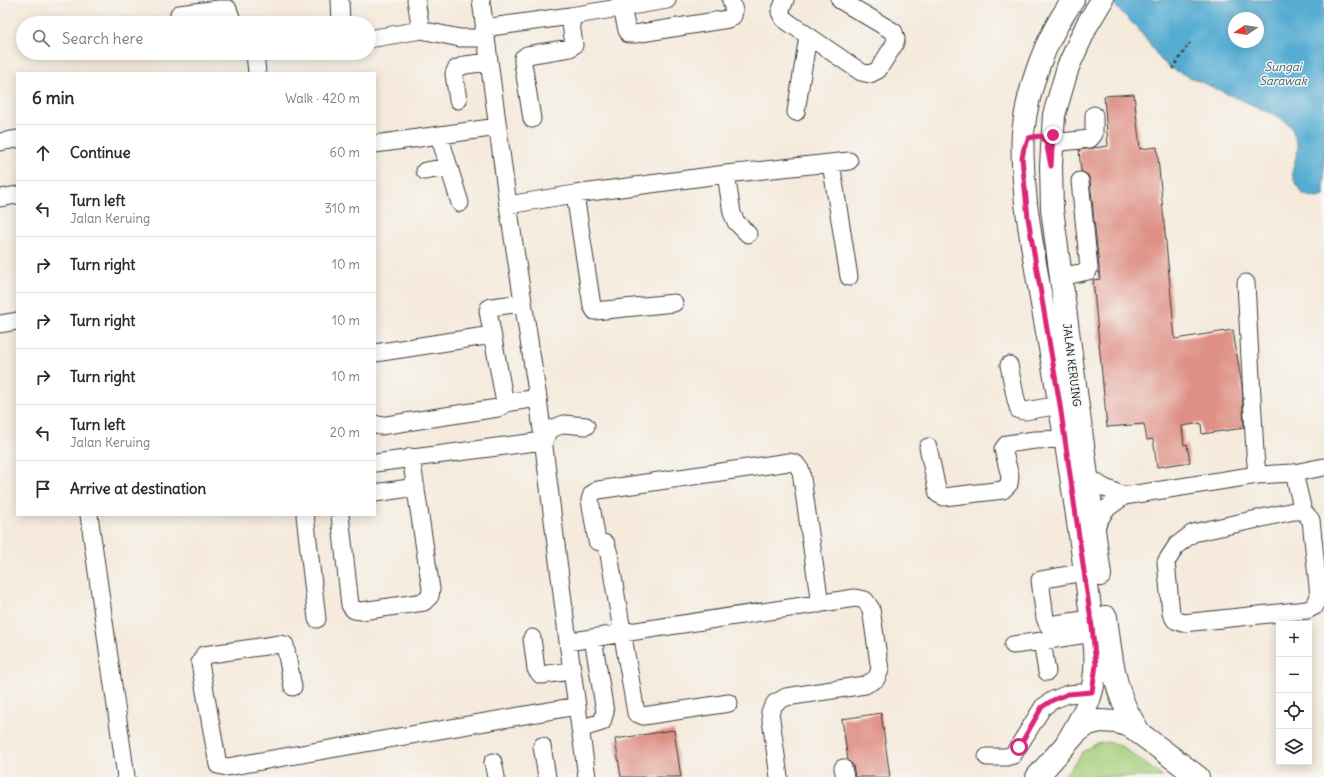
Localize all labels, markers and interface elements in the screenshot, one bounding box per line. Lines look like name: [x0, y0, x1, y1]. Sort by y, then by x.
north arrow: [1228, 12, 1264, 48]
search box: [16, 16, 376, 60]
icon: search: [30, 27, 52, 49]
text: Search here: [62, 29, 143, 48]
water label: Sungai Sarawak: [1259, 59, 1308, 88]
text: 6 min: [32, 87, 74, 109]
text: Walk · 420 m: [285, 90, 360, 107]
route end: [1044, 126, 1062, 144]
icon: ahead: [32, 142, 54, 164]
text: Continue: [70, 143, 131, 162]
text: 60 m: [329, 144, 360, 161]
text: Turn left: [70, 191, 125, 210]
icon: left: [32, 198, 54, 220]
text: 310 m: [325, 200, 360, 217]
text: Jalan Keruing: [70, 210, 150, 227]
icon: right: [32, 254, 54, 276]
text: Turn right: [70, 255, 135, 274]
text: 10 m: [332, 256, 360, 273]
icon: right: [32, 310, 54, 332]
text: Turn right: [70, 311, 135, 330]
text: 10 m: [332, 312, 360, 329]
street label: JALAN KERUING: [1060, 322, 1084, 408]
icon: right: [32, 366, 54, 388]
text: Turn right: [70, 367, 135, 386]
text: 10 m: [332, 368, 360, 385]
text: Turn left: [70, 415, 125, 434]
icon: left: [32, 422, 54, 444]
text: 20 m: [330, 424, 360, 441]
text: Jalan Keruing: [70, 434, 150, 451]
icon: arrive: [32, 478, 54, 500]
text: Arrive at destination: [70, 479, 206, 498]
map controls: [1276, 621, 1312, 765]
button: +: [1276, 621, 1312, 657]
button: −: [1276, 657, 1312, 693]
button: locate: [1276, 693, 1312, 729]
button: layers: [1276, 729, 1312, 765]
route start: [1010, 738, 1028, 756]

